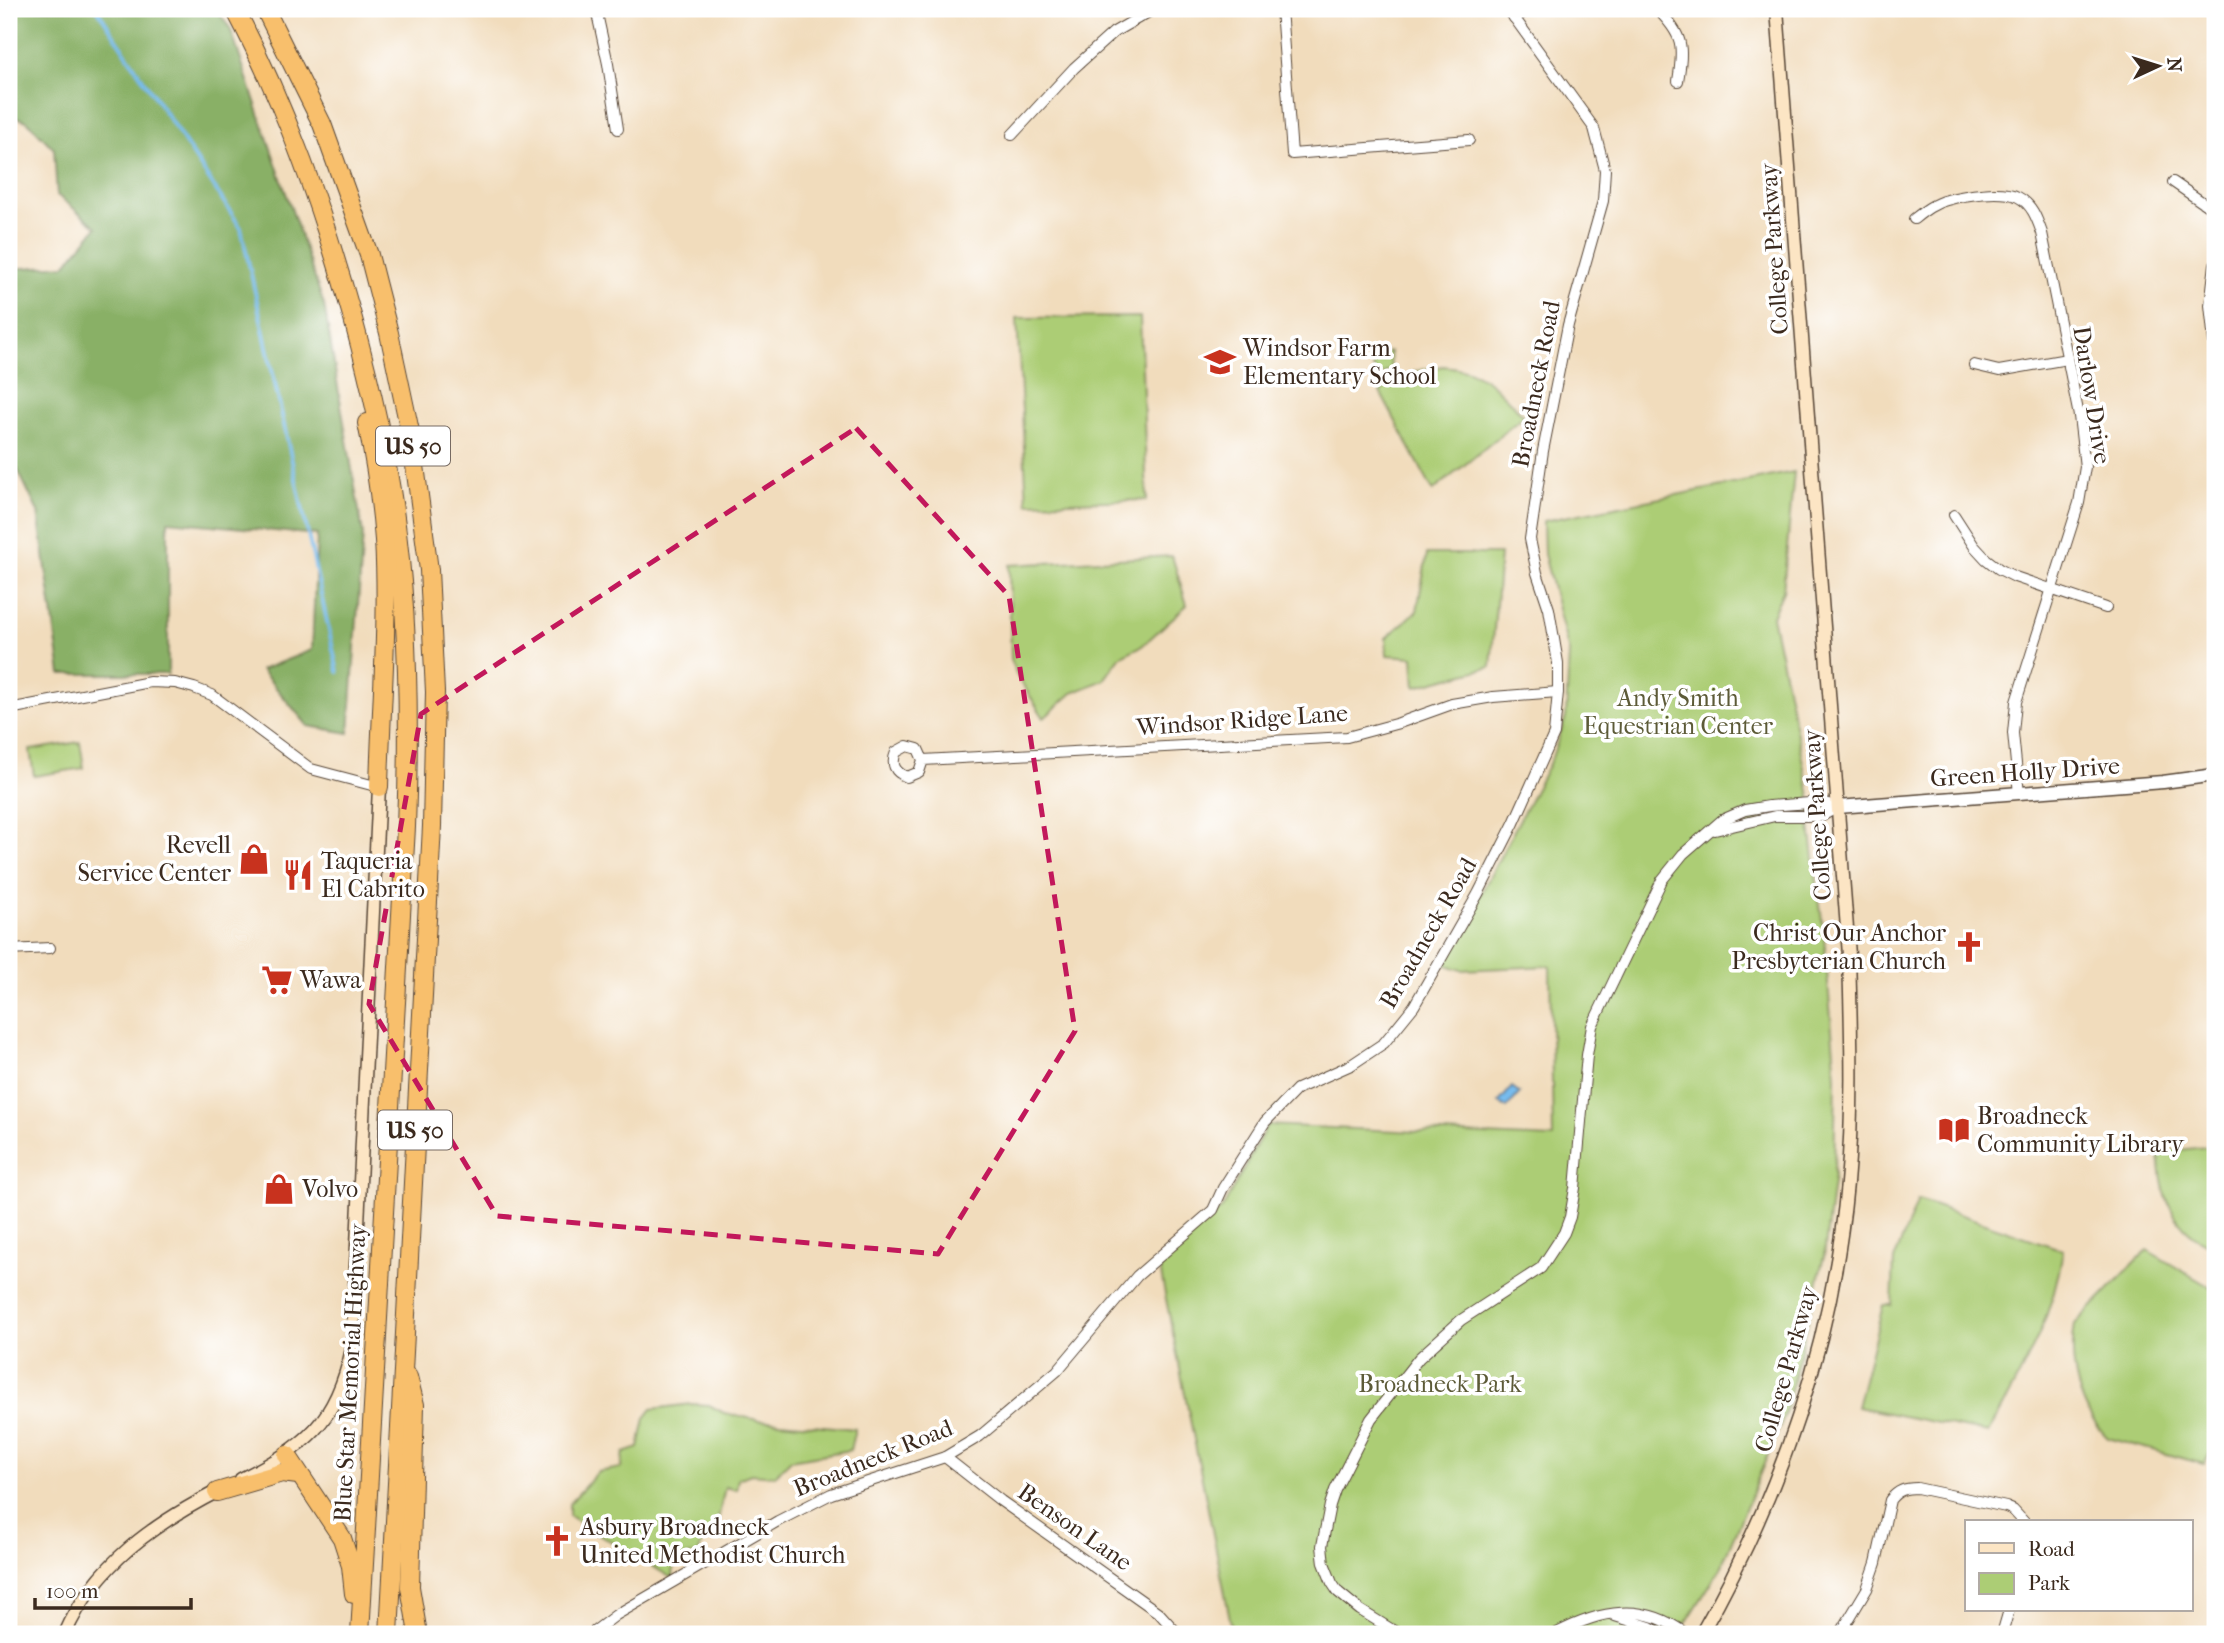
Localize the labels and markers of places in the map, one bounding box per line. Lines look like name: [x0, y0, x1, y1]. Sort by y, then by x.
place label: Windsor Farm Elementary School: [1242, 334, 1437, 390]
school or university icon: Windsor Farm Elementary School: [1203, 345, 1237, 379]
place label: Revell Service Center: [78, 831, 232, 887]
shop icon: Revell Service Center: [237, 842, 271, 876]
place label: Taqueria El Cabrito: [321, 847, 425, 903]
restaurant icon: Taqueria El Cabrito: [281, 858, 315, 892]
place label: Christ Our Anchor Presbyterian Church: [1731, 919, 1947, 975]
church icon: Christ Our Anchor Presbyterian Church: [1952, 930, 1986, 964]
supermarket icon: Wawa: [260, 963, 294, 997]
place label: Wawa: [299, 966, 362, 994]
place label: Broadneck Community Library: [1977, 1102, 2185, 1158]
library icon: Broadneck Community Library: [1937, 1113, 1971, 1147]
shop icon: Volvo: [262, 1172, 296, 1206]
place label: Volvo: [301, 1175, 358, 1203]
place label: Asbury Broadneck United Methodist Church: [579, 1513, 846, 1569]
church icon: Asbury Broadneck United Methodist Church: [540, 1524, 574, 1558]

